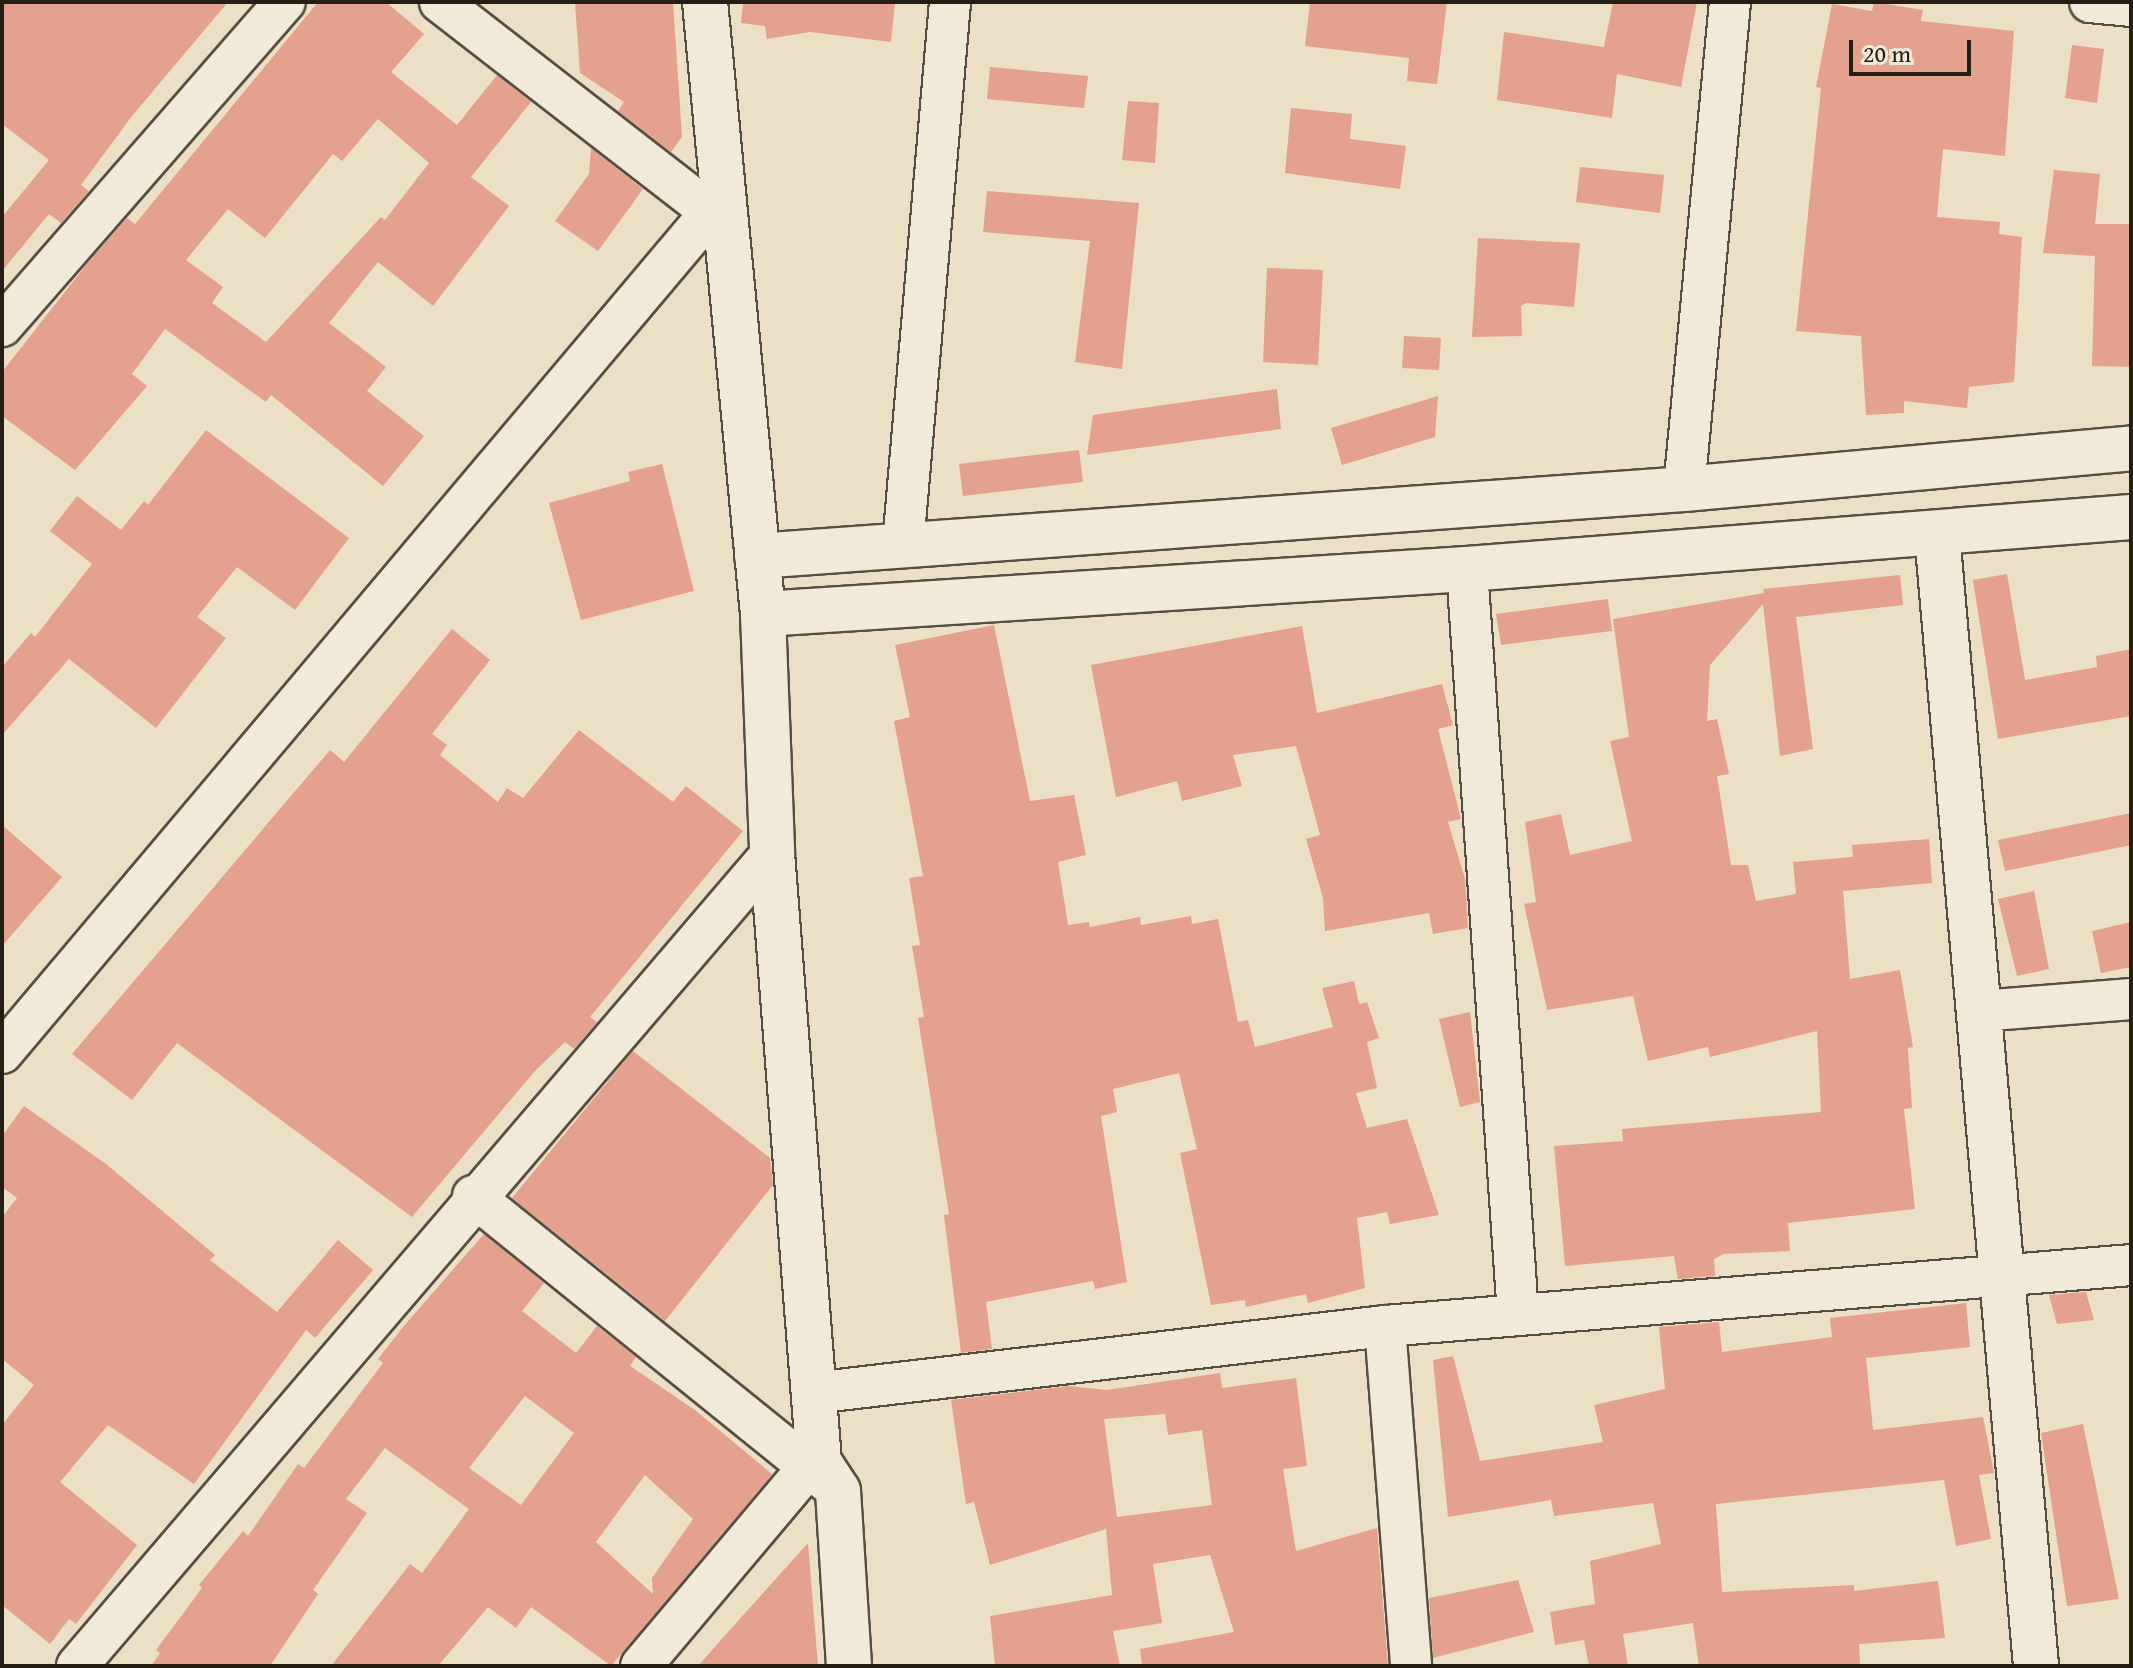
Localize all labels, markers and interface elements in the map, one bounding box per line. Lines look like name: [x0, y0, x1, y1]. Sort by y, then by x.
scale bar: [1853, 24, 1975, 74]
text: 20 m: [1863, 36, 1911, 71]

